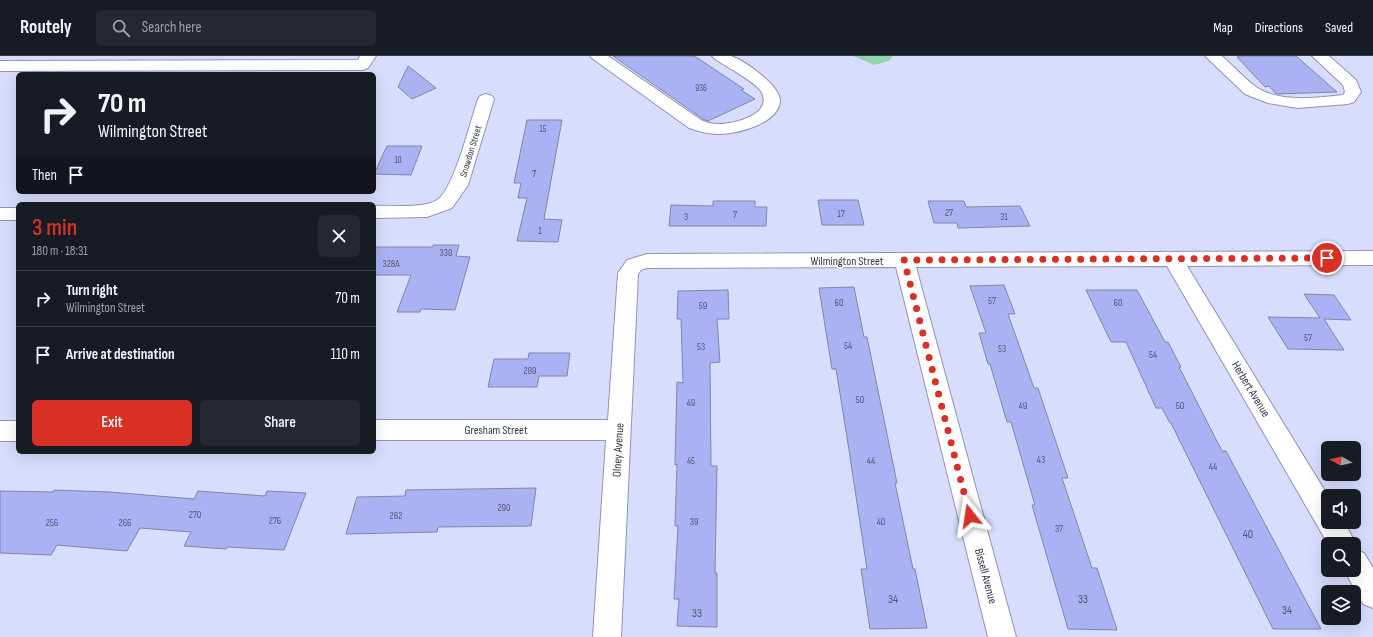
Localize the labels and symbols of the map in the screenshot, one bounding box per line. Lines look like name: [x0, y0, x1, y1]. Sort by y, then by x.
house number: 936: [695, 83, 707, 94]
street label: Snowdon Street: [457, 124, 485, 179]
house number: 15: [540, 124, 547, 135]
house number: 10: [394, 155, 402, 166]
house number: 7: [532, 168, 536, 180]
house number: 27: [945, 207, 953, 219]
house number: 17: [837, 208, 845, 220]
house number: 7: [733, 209, 737, 221]
house number: 3: [684, 211, 688, 223]
house number: 31: [1000, 211, 1008, 223]
house number: 1: [538, 225, 542, 237]
pin: [1310, 241, 1344, 275]
house number: 330: [440, 247, 452, 259]
street label: Wilmington Street: [811, 254, 884, 269]
house number: 328A: [383, 258, 400, 270]
house number: 57: [988, 295, 996, 307]
house number: 60: [835, 297, 843, 309]
house number: 60: [1114, 297, 1122, 309]
house number: 59: [699, 300, 707, 312]
house number: 57: [1304, 332, 1312, 344]
house number: 54: [844, 340, 852, 352]
house number: 53: [697, 341, 705, 353]
house number: 53: [998, 343, 1006, 355]
house number: 54: [1149, 349, 1157, 361]
street label: Herbert Avenue: [1228, 359, 1273, 420]
house number: 289: [524, 365, 536, 377]
house number: 50: [856, 394, 864, 406]
house number: 49: [687, 397, 695, 409]
house number: 49: [1019, 400, 1027, 412]
house number: 50: [1176, 400, 1184, 412]
street label: Gresham Street: [464, 423, 528, 438]
street label: Olney Avenue: [610, 423, 627, 477]
north arrow: [1321, 441, 1361, 481]
house number: 43: [1037, 454, 1045, 466]
house number: 45: [687, 455, 695, 467]
house number: 44: [867, 455, 875, 467]
house number: 44: [1209, 461, 1217, 473]
position arrow: [949, 495, 991, 537]
house number: 290: [497, 502, 511, 514]
house number: 270: [189, 509, 201, 521]
house number: 282: [390, 510, 402, 522]
house number: 276: [269, 515, 281, 527]
house number: 39: [690, 516, 698, 528]
house number: 40: [877, 516, 885, 528]
house number: 256: [46, 517, 58, 529]
house number: 266: [119, 517, 131, 529]
house number: 37: [1055, 523, 1063, 535]
house number: 40: [1243, 527, 1253, 542]
street label: Bissell Avenue: [971, 547, 1000, 606]
house number: 34: [888, 592, 898, 607]
house number: 33: [1078, 592, 1088, 607]
house number: 34: [1282, 603, 1292, 618]
house number: 33: [692, 606, 702, 621]

